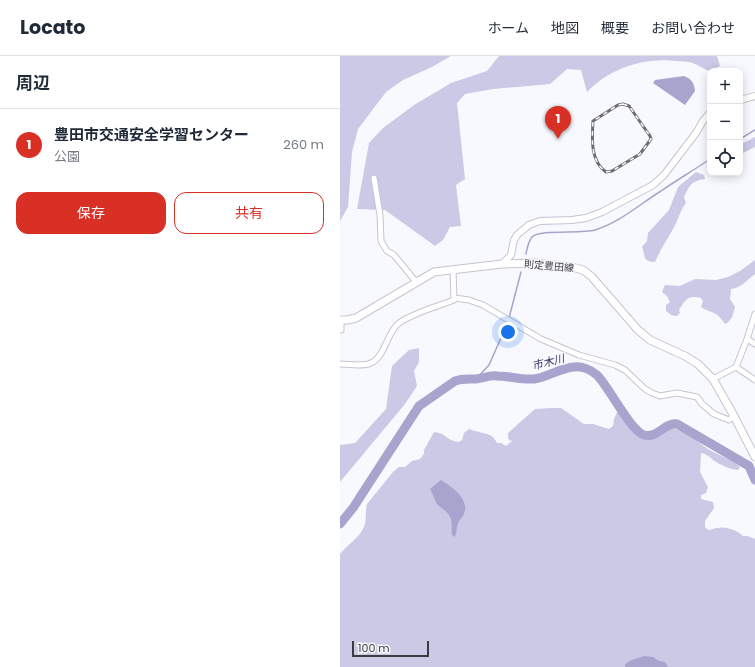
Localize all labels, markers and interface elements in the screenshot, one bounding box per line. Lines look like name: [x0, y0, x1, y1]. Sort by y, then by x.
text: Locato: [20, 14, 85, 41]
text: ホーム: [487, 18, 529, 38]
text: 地図: [551, 18, 579, 38]
text: 概要: [601, 18, 629, 38]
text: お問い合わせ: [651, 18, 735, 38]
map controls: [707, 68, 743, 176]
button: +: [707, 68, 743, 104]
text: 周辺: [16, 71, 50, 95]
button: −: [707, 104, 743, 140]
pin: 1: [545, 106, 571, 139]
text: 豊田市交通安全学習センター: [54, 124, 249, 145]
text: 1: [27, 135, 31, 154]
text: 260 m: [283, 135, 324, 154]
button: locate: [707, 140, 743, 176]
text: 公園: [54, 147, 80, 166]
button: 保存: [16, 192, 166, 234]
button: 共有: [174, 192, 324, 234]
street label: 則定豊田線: [523, 256, 575, 276]
your location: [498, 322, 518, 342]
water label: 市木川: [530, 350, 567, 374]
scale bar: [352, 639, 429, 658]
text: 100 m: [358, 640, 390, 656]

